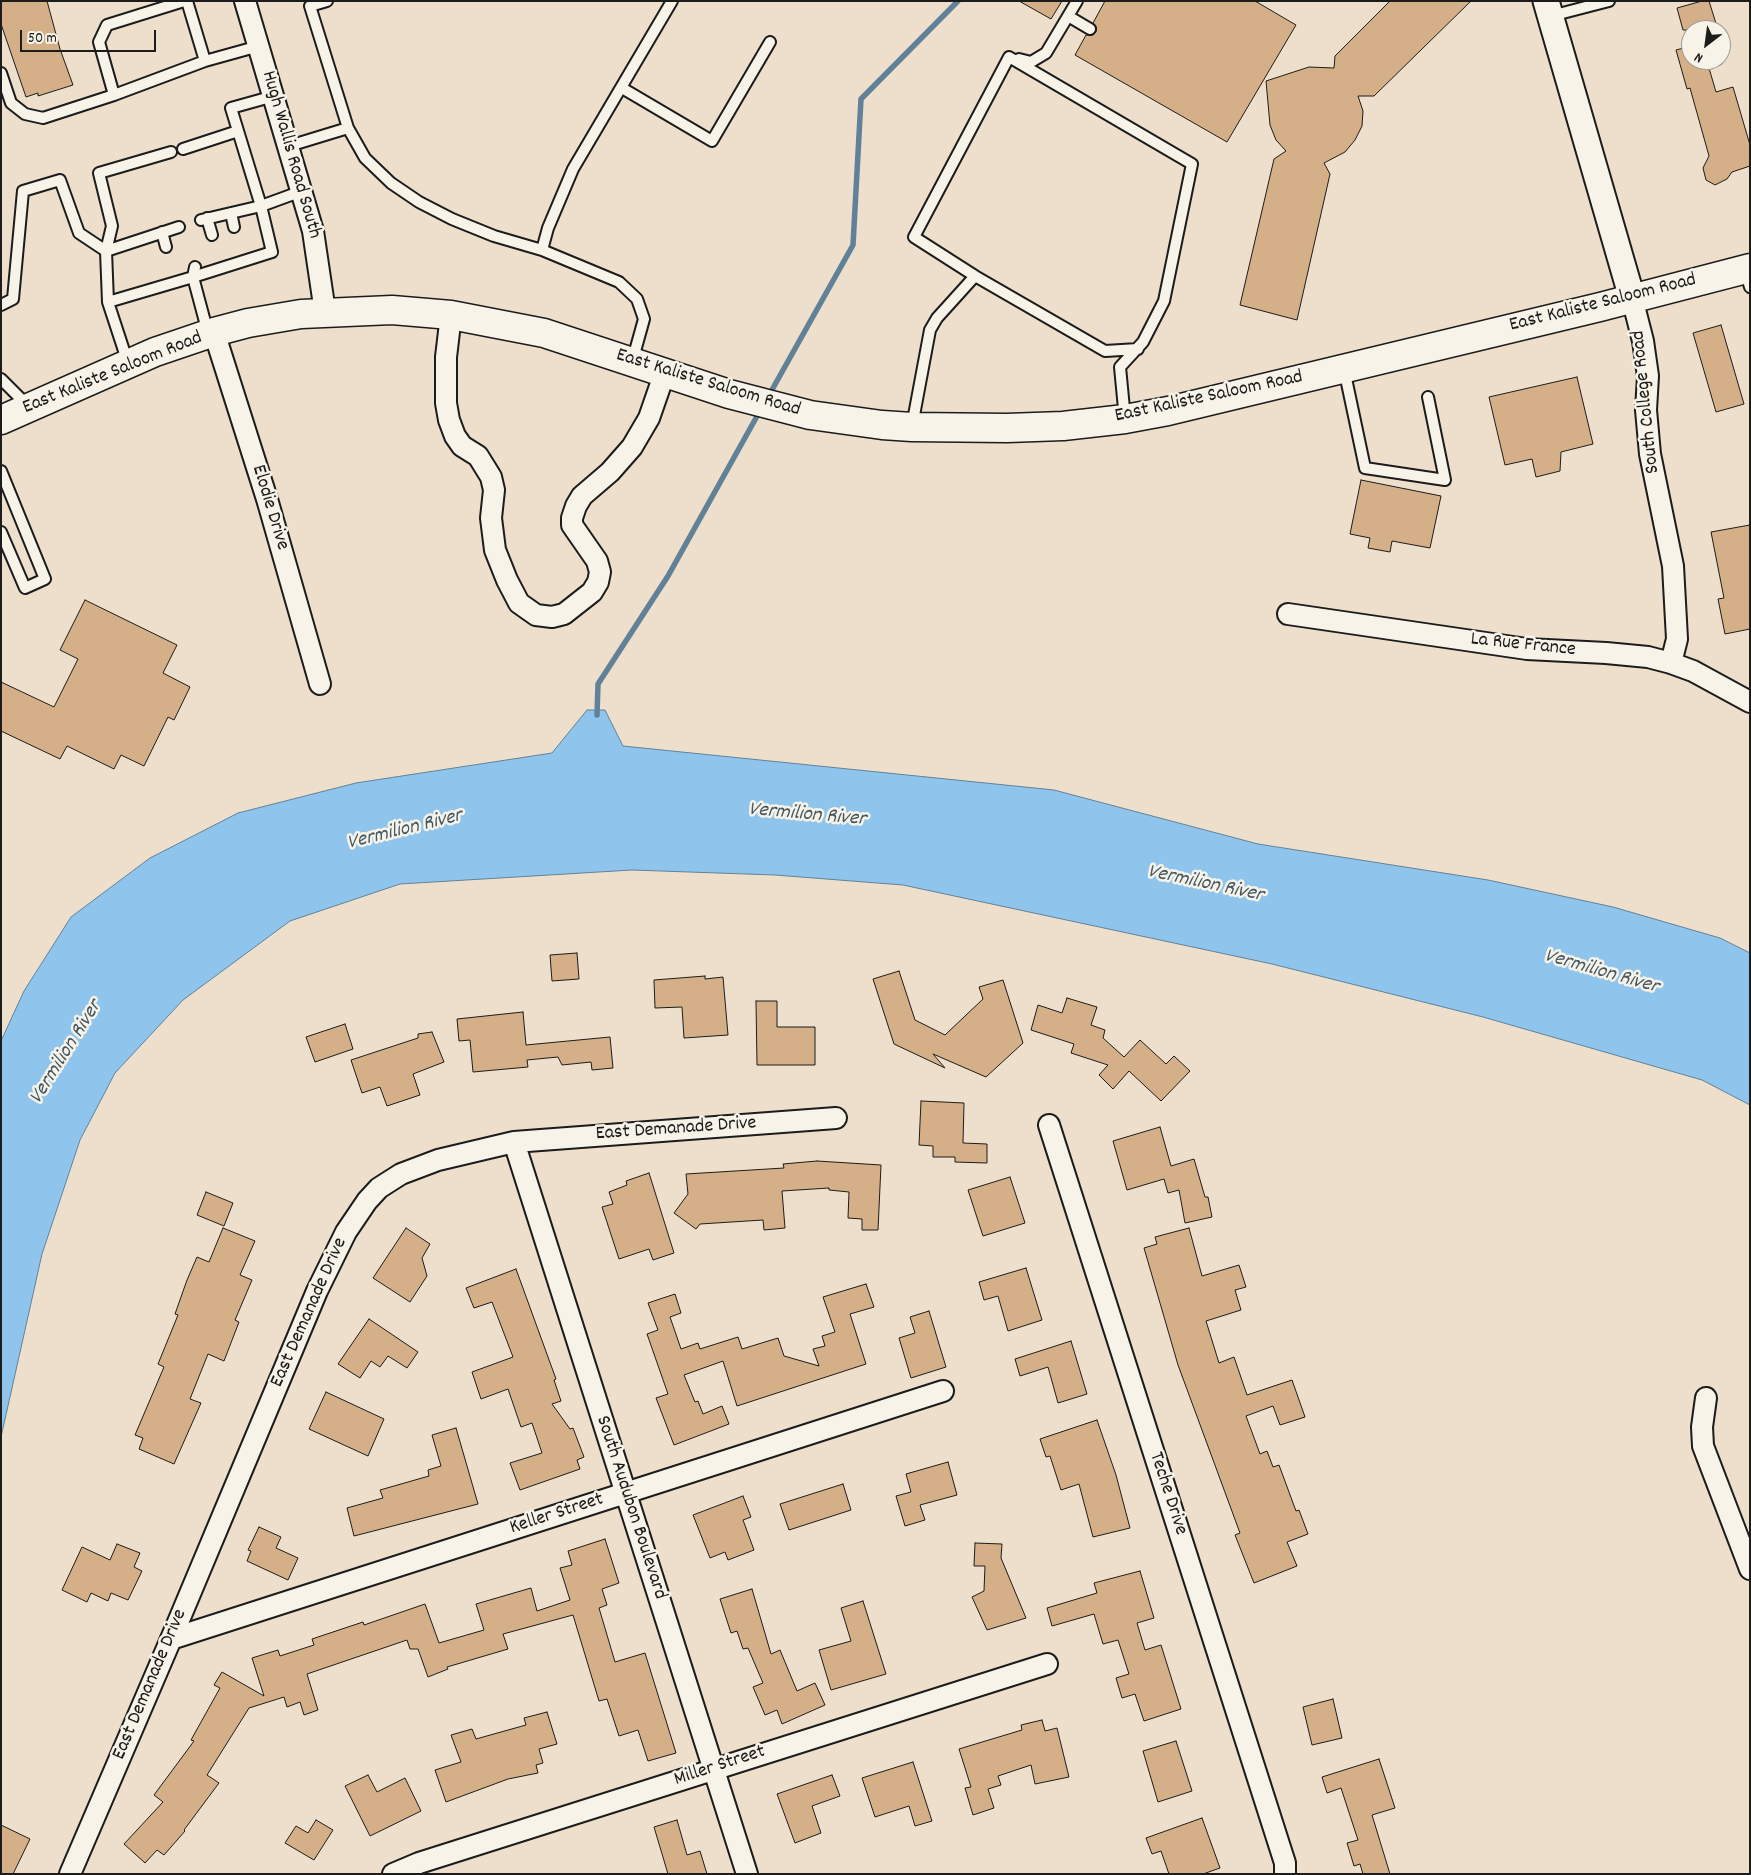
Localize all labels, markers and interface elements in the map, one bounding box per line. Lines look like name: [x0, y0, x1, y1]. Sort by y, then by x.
scale bar: [22, 20, 159, 52]
north arrow: [1681, 20, 1731, 70]
text: 50 m: [28, 28, 57, 50]
text: N: [1691, 47, 1707, 68]
street label: Hugh Wallis Road South: [255, 68, 325, 242]
street label: East Kaliste Saloom Road: [1507, 269, 1699, 339]
street label: East Kaliste Saloom Road: [20, 327, 206, 421]
street label: South College Road: [1628, 329, 1666, 475]
street label: East Kaliste Saloom Road: [613, 345, 803, 423]
street label: East Kaliste Saloom Road: [1113, 366, 1305, 430]
street label: Elodie Drive: [245, 463, 293, 553]
street label: La Rue France: [1469, 629, 1577, 663]
water label: Vermilion River: [747, 798, 867, 834]
water label: Vermilion River: [345, 805, 465, 857]
water label: Vermilion River: [1145, 860, 1265, 910]
water label: Vermilion River: [1541, 945, 1661, 1001]
water label: Vermilion River: [25, 996, 109, 1110]
street label: East Demanade Drive: [595, 1112, 757, 1148]
street label: East Demanade Drive: [266, 1235, 354, 1391]
street label: South Audubon Boulevard: [589, 1413, 671, 1603]
street label: Teche Drive: [1142, 1449, 1192, 1539]
street label: Keller Street: [507, 1489, 607, 1541]
street label: East Demanade Drive: [109, 1606, 193, 1764]
street label: Miller Street: [671, 1741, 769, 1793]

